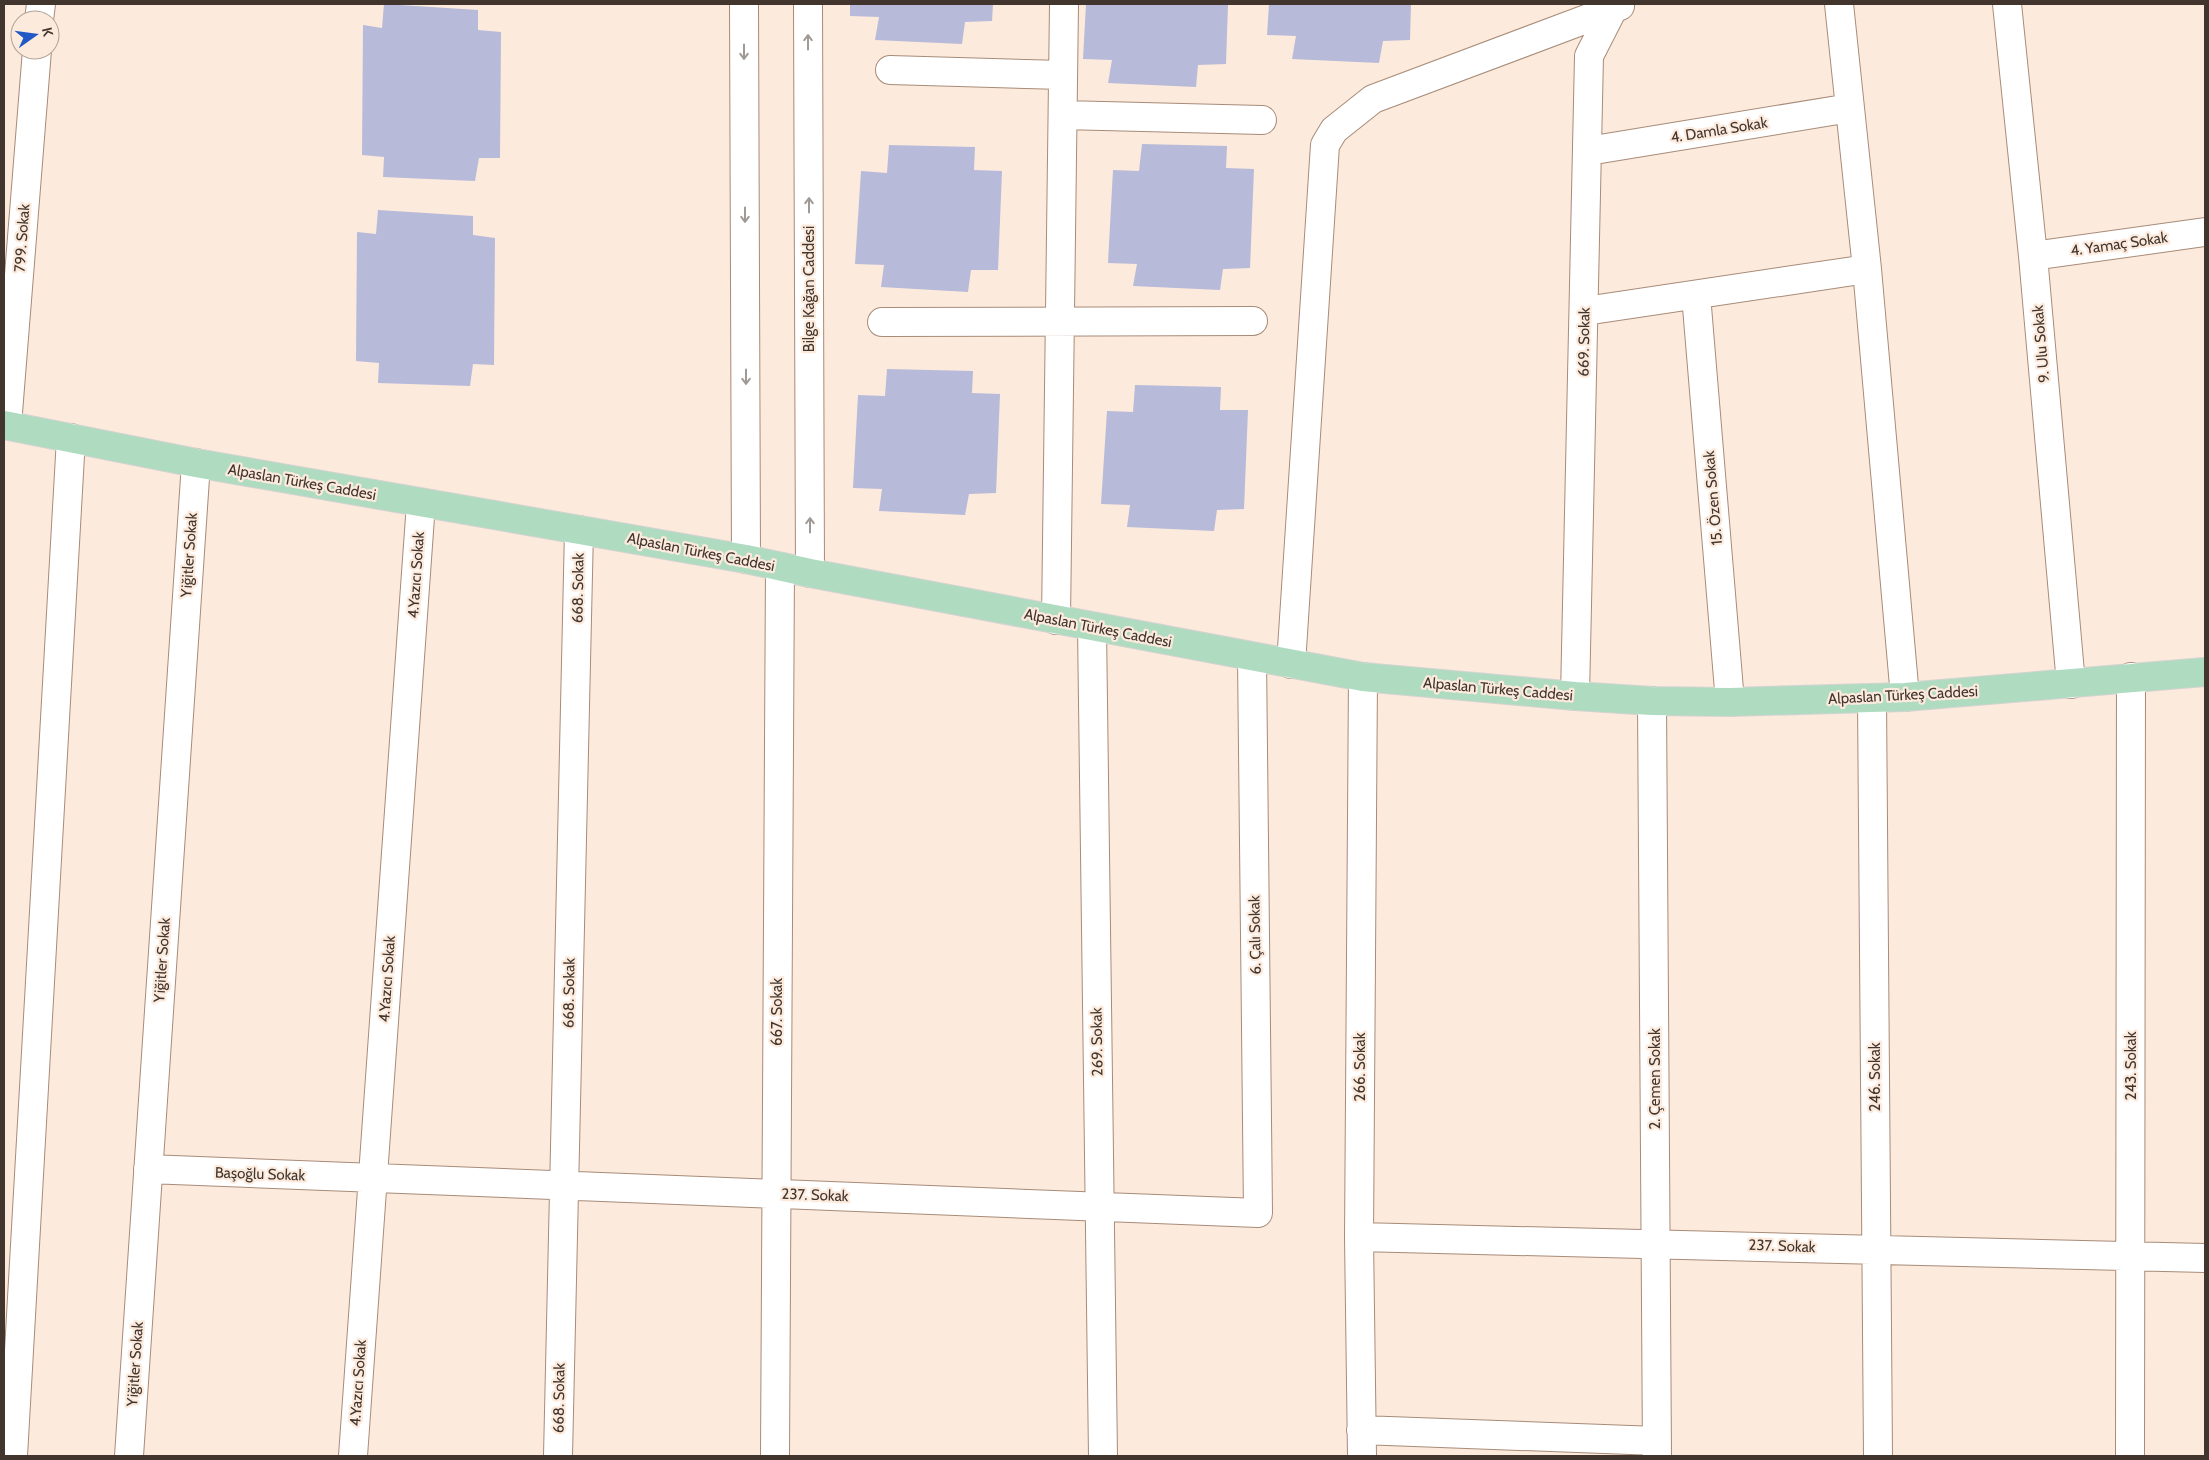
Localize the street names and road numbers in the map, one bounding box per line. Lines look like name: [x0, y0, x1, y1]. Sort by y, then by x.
street label: 4. Damla Sokak: [1669, 113, 1769, 147]
street label: 799. Sokak: [11, 203, 33, 273]
street label: Bilge Kağan Caddesi: [800, 226, 818, 352]
street label: 4. Yamaç Sokak: [2069, 228, 2169, 260]
street label: 9. Ulu Sokak: [2029, 304, 2053, 383]
street label: 669. Sokak: [1574, 307, 1594, 377]
street label: 15. Özen Sokak: [1700, 450, 1726, 546]
street label: Alpaslan Türkeş Caddesi: [227, 460, 377, 504]
street label: Yiğitler Sokak: [177, 512, 201, 599]
street label: Alpaslan Türkeş Caddesi: [626, 529, 776, 575]
street label: 4.Yazıcı Sokak: [404, 531, 428, 619]
street label: 668. Sokak: [568, 552, 588, 623]
street label: Alpaslan Türkeş Caddesi: [1023, 605, 1173, 651]
street label: Alpaslan Türkeş Caddesi: [1422, 673, 1574, 705]
street label: Alpaslan Türkeş Caddesi: [1828, 682, 1978, 708]
street label: 6. Çalı Sokak: [1245, 895, 1265, 975]
street label: Yiğitler Sokak: [150, 917, 174, 1004]
street label: 4.Yazıcı Sokak: [375, 935, 399, 1023]
street label: 668. Sokak: [559, 957, 579, 1028]
street label: 667. Sokak: [768, 978, 786, 1046]
street label: 269. Sokak: [1087, 1007, 1107, 1076]
street label: 2. Çemen Sokak: [1646, 1028, 1664, 1130]
street label: 243. Sokak: [2122, 1031, 2140, 1100]
street label: 266. Sokak: [1351, 1032, 1369, 1101]
street label: 246. Sokak: [1866, 1042, 1884, 1112]
street label: Başoğlu Sokak: [214, 1163, 306, 1185]
street label: 237. Sokak: [781, 1185, 849, 1205]
street label: 237. Sokak: [1748, 1236, 1816, 1256]
street label: Yiğitler Sokak: [123, 1321, 147, 1408]
street label: 4.Yazıcı Sokak: [346, 1339, 370, 1427]
street label: 668. Sokak: [549, 1362, 569, 1433]

